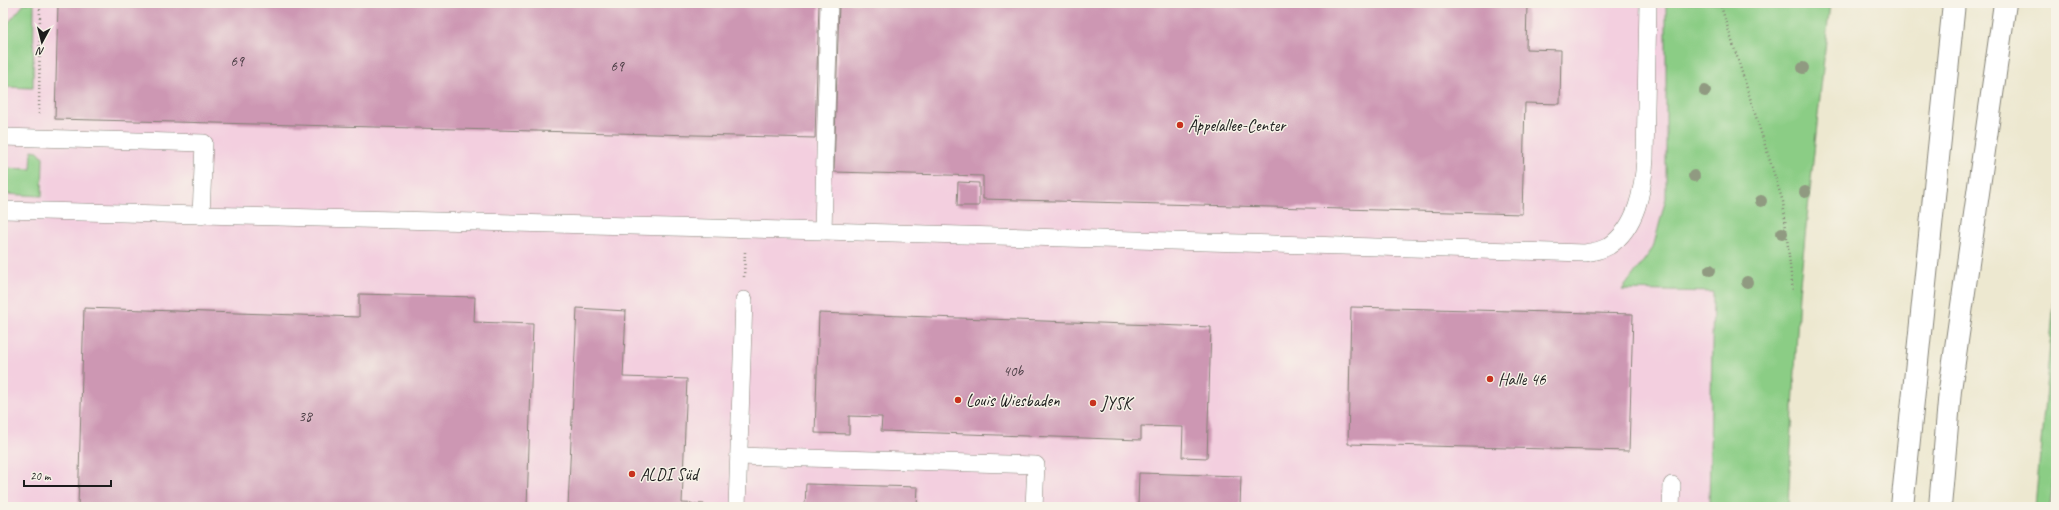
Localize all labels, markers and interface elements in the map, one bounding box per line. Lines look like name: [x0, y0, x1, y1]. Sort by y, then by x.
north arrow: [22, 22, 62, 62]
text: N: [34, 44, 45, 59]
house number: 69: [230, 52, 245, 71]
house number: 69: [610, 57, 625, 76]
place label: Äppelallee-Center: [1188, 115, 1287, 136]
marker: Äppelallee-Center: [1175, 120, 1185, 130]
house number: 40b: [1003, 362, 1024, 381]
place label: Halle 46: [1498, 369, 1547, 390]
marker: Halle 46: [1485, 374, 1495, 384]
place label: Louis Wiesbaden: [966, 390, 1060, 411]
place label: JYSK: [1100, 393, 1135, 414]
marker: Louis Wiesbaden: [953, 395, 963, 405]
marker: JYSK: [1088, 398, 1098, 408]
house number: 38: [298, 407, 313, 426]
scale bar: [24, 462, 111, 488]
place label: ALDI Süd: [640, 464, 700, 485]
text: 20 m: [30, 468, 52, 484]
marker: ALDI Süd: [627, 469, 637, 479]

